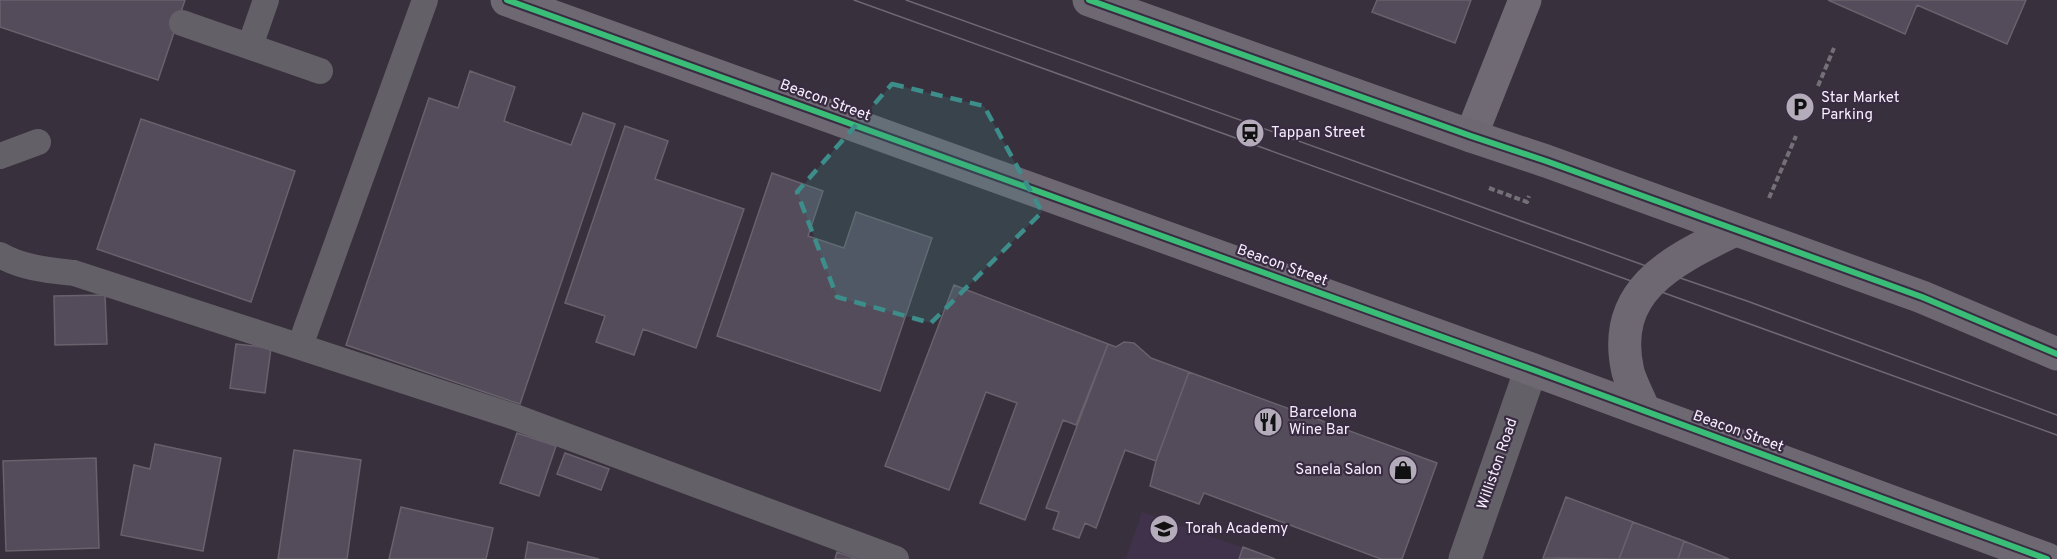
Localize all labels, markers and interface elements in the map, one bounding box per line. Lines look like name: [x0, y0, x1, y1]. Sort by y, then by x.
street label: Beacon Street: [777, 76, 873, 126]
place label: Star Market Parking: [1821, 89, 1899, 125]
parking icon: Star Market Parking: [1784, 91, 1816, 123]
station icon: Tappan Street: [1234, 117, 1266, 149]
place label: Tappan Street: [1271, 124, 1365, 143]
street label: Beacon Street: [1234, 241, 1330, 291]
place label: Barcelona Wine Bar: [1289, 404, 1357, 440]
restaurant icon: Barcelona Wine Bar: [1252, 406, 1284, 438]
street label: Beacon Street: [1690, 407, 1786, 457]
street label: Williston Road: [1473, 416, 1523, 512]
shop icon: Sanela Salon: [1387, 454, 1419, 486]
place label: Sanela Salon: [1295, 461, 1382, 480]
school or university icon: Torah Academy: [1148, 513, 1180, 545]
place label: Torah Academy: [1185, 520, 1288, 539]

